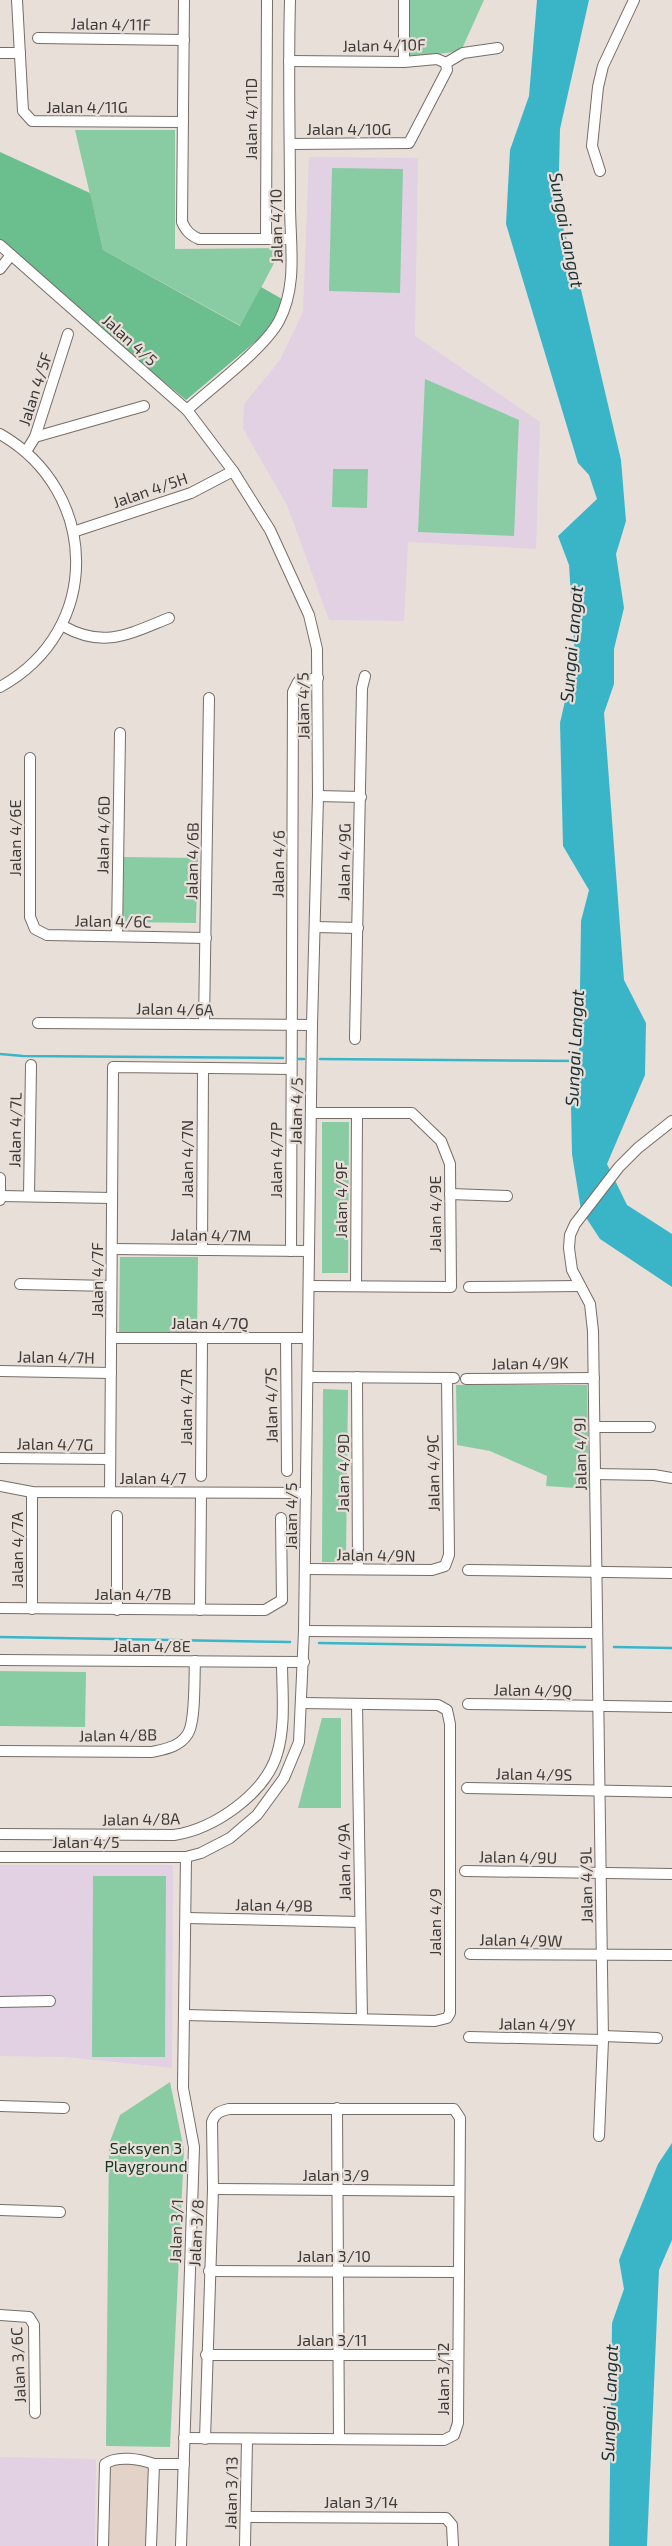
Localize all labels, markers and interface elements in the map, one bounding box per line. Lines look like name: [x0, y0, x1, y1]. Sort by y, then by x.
street label: Jalan 4/11F: [71, 13, 152, 34]
street label: Jalan 4/10F: [342, 34, 426, 55]
street label: Jalan 4/11D: [241, 78, 260, 160]
street label: Jalan 4/11G: [46, 97, 128, 116]
street label: Jalan 4/10G: [307, 119, 391, 138]
water label: Sungai Langat: [545, 170, 589, 290]
street label: Jalan 4/10: [265, 188, 286, 264]
street label: Jalan 4/5: [99, 310, 162, 369]
street label: Jalan 4/5F: [14, 349, 55, 428]
street label: Jalan 4/5H: [110, 468, 190, 511]
water label: Sungai Langat: [555, 584, 587, 703]
street label: Jalan 4/5: [292, 672, 313, 740]
street label: Jalan 4/6D: [92, 796, 113, 874]
street label: Jalan 4/6E: [5, 800, 24, 876]
street label: Jalan 4/6B: [181, 822, 202, 900]
street label: Jalan 4/9G: [333, 823, 354, 901]
street label: Jalan 4/6: [267, 830, 288, 898]
street label: Jalan 4/6C: [74, 910, 152, 931]
water label: Sungai Langat: [560, 989, 588, 1107]
street label: Jalan 4/6A: [136, 998, 214, 1019]
street label: Jalan 4/5: [285, 1077, 306, 1145]
street label: Jalan 4/7L: [4, 1092, 25, 1168]
street label: Jalan 4/7N: [177, 1120, 196, 1198]
street label: Jalan 4/7P: [266, 1122, 285, 1198]
street label: Jalan 4/9F: [331, 1161, 350, 1238]
street label: Jalan 4/9E: [425, 1176, 444, 1252]
street label: Jalan 4/7M: [170, 1224, 252, 1245]
street label: Jalan 4/7F: [87, 1242, 106, 1318]
street label: Jalan 4/7Q: [171, 1313, 249, 1333]
street label: Jalan 4/7H: [17, 1346, 95, 1367]
street label: Jalan 4/9K: [491, 1352, 569, 1373]
street label: Jalan 4/7S: [260, 1367, 281, 1443]
street label: Jalan 4/7R: [176, 1368, 195, 1445]
street label: Jalan 4/9J: [569, 1417, 590, 1491]
street label: Jalan 4/7G: [16, 1433, 94, 1454]
street label: Jalan 4/9D: [333, 1434, 352, 1512]
street label: Jalan 4/9C: [422, 1434, 443, 1512]
street label: Jalan 4/7: [120, 1468, 186, 1487]
street label: Jalan 4/5: [281, 1482, 300, 1550]
street label: Jalan 4/7A: [7, 1512, 26, 1588]
street label: Jalan 4/9N: [336, 1544, 416, 1565]
street label: Jalan 4/7B: [95, 1584, 171, 1603]
street label: Jalan 4/8E: [113, 1636, 191, 1655]
street label: Jalan 4/9Q: [494, 1679, 572, 1701]
street label: Jalan 4/8B: [79, 1724, 157, 1745]
street label: Jalan 4/9S: [495, 1763, 573, 1784]
street label: Jalan 4/8A: [102, 1808, 180, 1829]
street label: Jalan 4/9A: [333, 1823, 354, 1901]
street label: Jalan 4/5: [52, 1832, 120, 1851]
street label: Jalan 4/9U: [479, 1846, 557, 1867]
street label: Jalan 4/9L: [575, 1847, 596, 1923]
street label: Jalan 4/9: [425, 1888, 444, 1956]
street label: Jalan 4/9B: [235, 1894, 313, 1915]
street label: Jalan 4/9W: [479, 1929, 563, 1950]
street label: Jalan 4/9Y: [498, 2013, 576, 2034]
park label: Seksyen 3 Playground: [104, 2138, 188, 2175]
street label: Jalan 3/9: [303, 2165, 369, 2184]
street label: Jalan 3/1: [165, 2199, 186, 2263]
street label: Jalan 3/8: [184, 2199, 207, 2267]
street label: Jalan 3/10: [297, 2246, 371, 2265]
street label: Jalan 3/6C: [6, 2327, 29, 2404]
street label: Jalan 3/11: [297, 2330, 367, 2349]
street label: Jalan 3/12: [433, 2342, 452, 2416]
water label: Sungai Langat: [596, 2344, 622, 2462]
street label: Jalan 3/13: [220, 2456, 241, 2530]
street label: Jalan 3/14: [324, 2492, 398, 2511]

